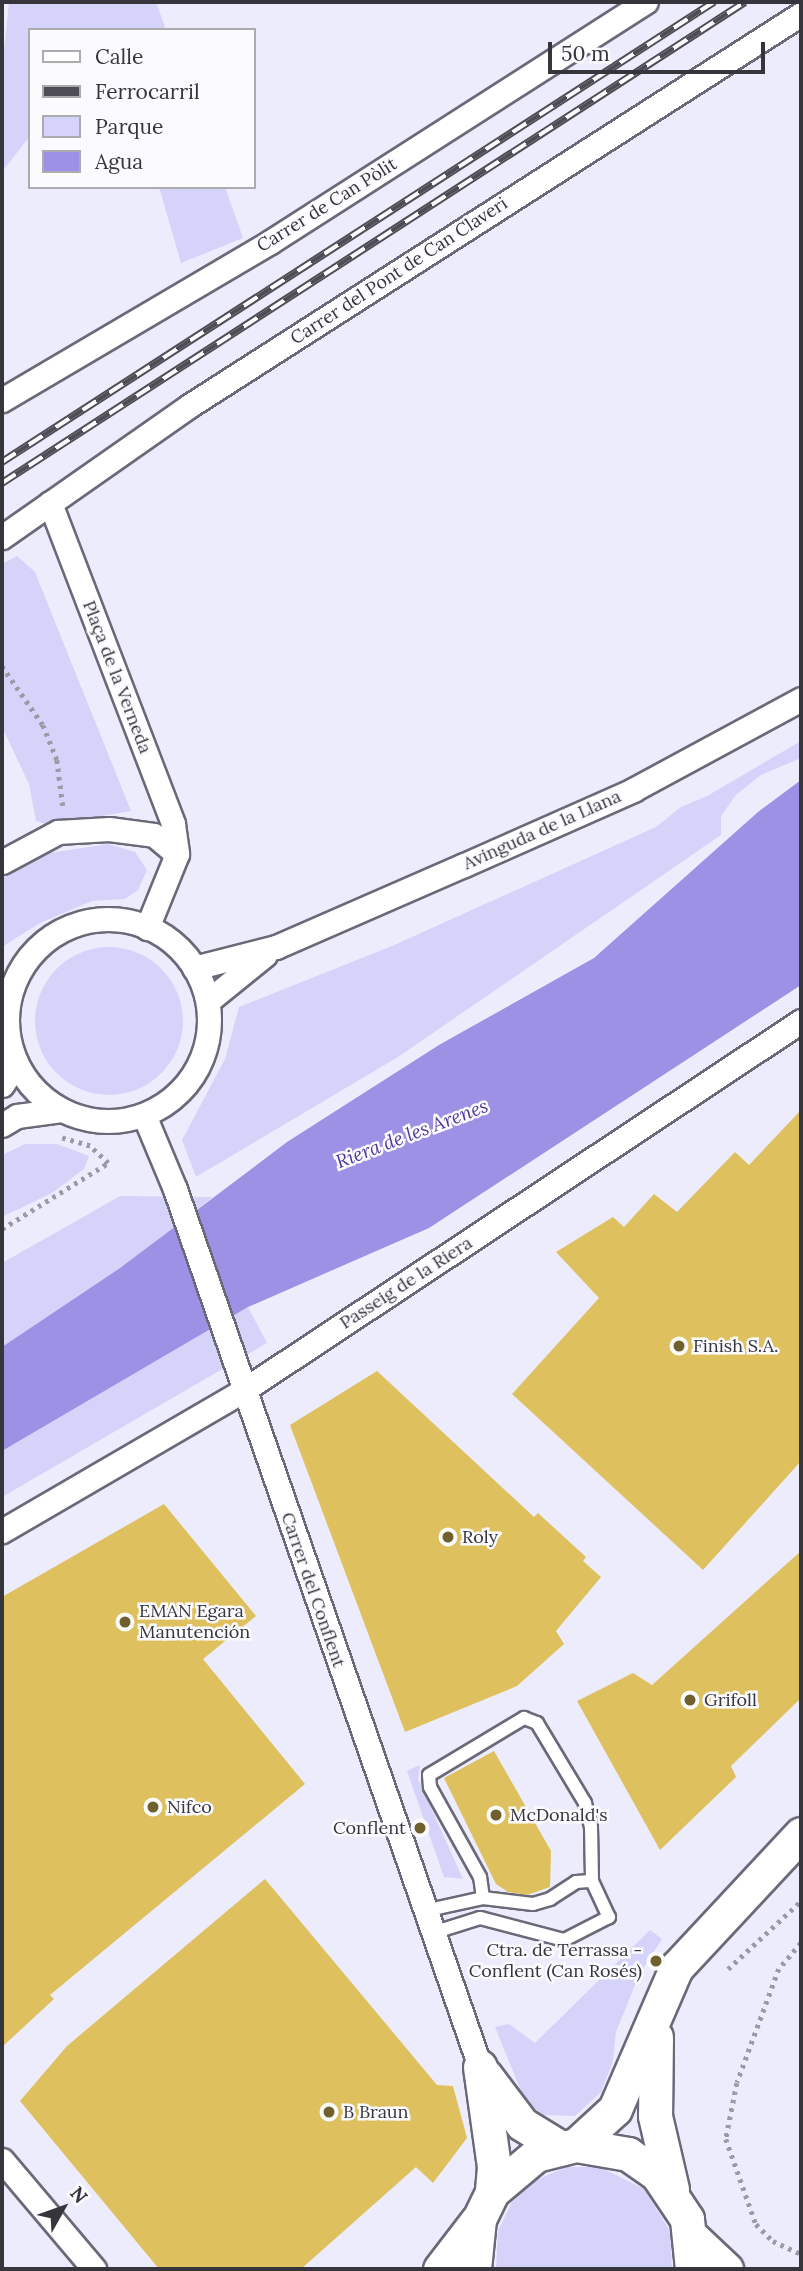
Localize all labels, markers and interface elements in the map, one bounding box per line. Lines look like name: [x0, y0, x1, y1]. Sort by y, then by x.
legend: [28, 28, 256, 189]
scale bar: [551, 28, 768, 72]
text: 50 m: [561, 40, 610, 67]
text: Calle: [95, 43, 143, 70]
text: Ferrocarril: [95, 78, 200, 105]
text: Parque: [95, 113, 163, 140]
text: Agua: [95, 148, 143, 175]
street label: Carrer de Can Pòlit: [253, 153, 401, 257]
street label: Carrer del Pont de Can Claveri: [286, 193, 512, 349]
street label: Plaça de la Verneda: [78, 598, 156, 756]
street label: Avinguda de la Llana: [460, 785, 624, 875]
water label: Riera de les Arenes: [333, 1094, 491, 1174]
street label: Passeig de la Riera: [336, 1232, 476, 1334]
place label: Finish S.A.: [693, 1335, 778, 1357]
marker: Finish S.A.: [671, 1338, 687, 1354]
street label: Carrer del Conflent: [276, 1510, 350, 1670]
place label: Roly: [462, 1526, 498, 1548]
marker: Roly: [440, 1529, 456, 1545]
place label: EMAN Egara Manutención: [139, 1601, 250, 1644]
marker: EMAN Egara Manutención: [117, 1614, 133, 1630]
place label: Grifoll: [704, 1689, 757, 1711]
marker: Grifoll: [682, 1692, 698, 1708]
place label: Nifco: [167, 1796, 212, 1818]
marker: Nifco: [145, 1799, 161, 1815]
place label: McDonald's: [510, 1804, 608, 1826]
marker: McDonald's: [488, 1807, 504, 1823]
place label: Conflent: [333, 1817, 406, 1839]
marker: Conflent: [412, 1820, 428, 1836]
place label: Ctra. de Terrassa - Conflent (Can Rosés): [469, 1940, 642, 1982]
marker: Ctra. de Terrassa - Conflent (Can Rosés): [648, 1953, 664, 1969]
place label: B Braun: [343, 2101, 409, 2123]
marker: B Braun: [321, 2104, 337, 2120]
north arrow: [28, 2173, 98, 2243]
text: N: [65, 2181, 93, 2208]

